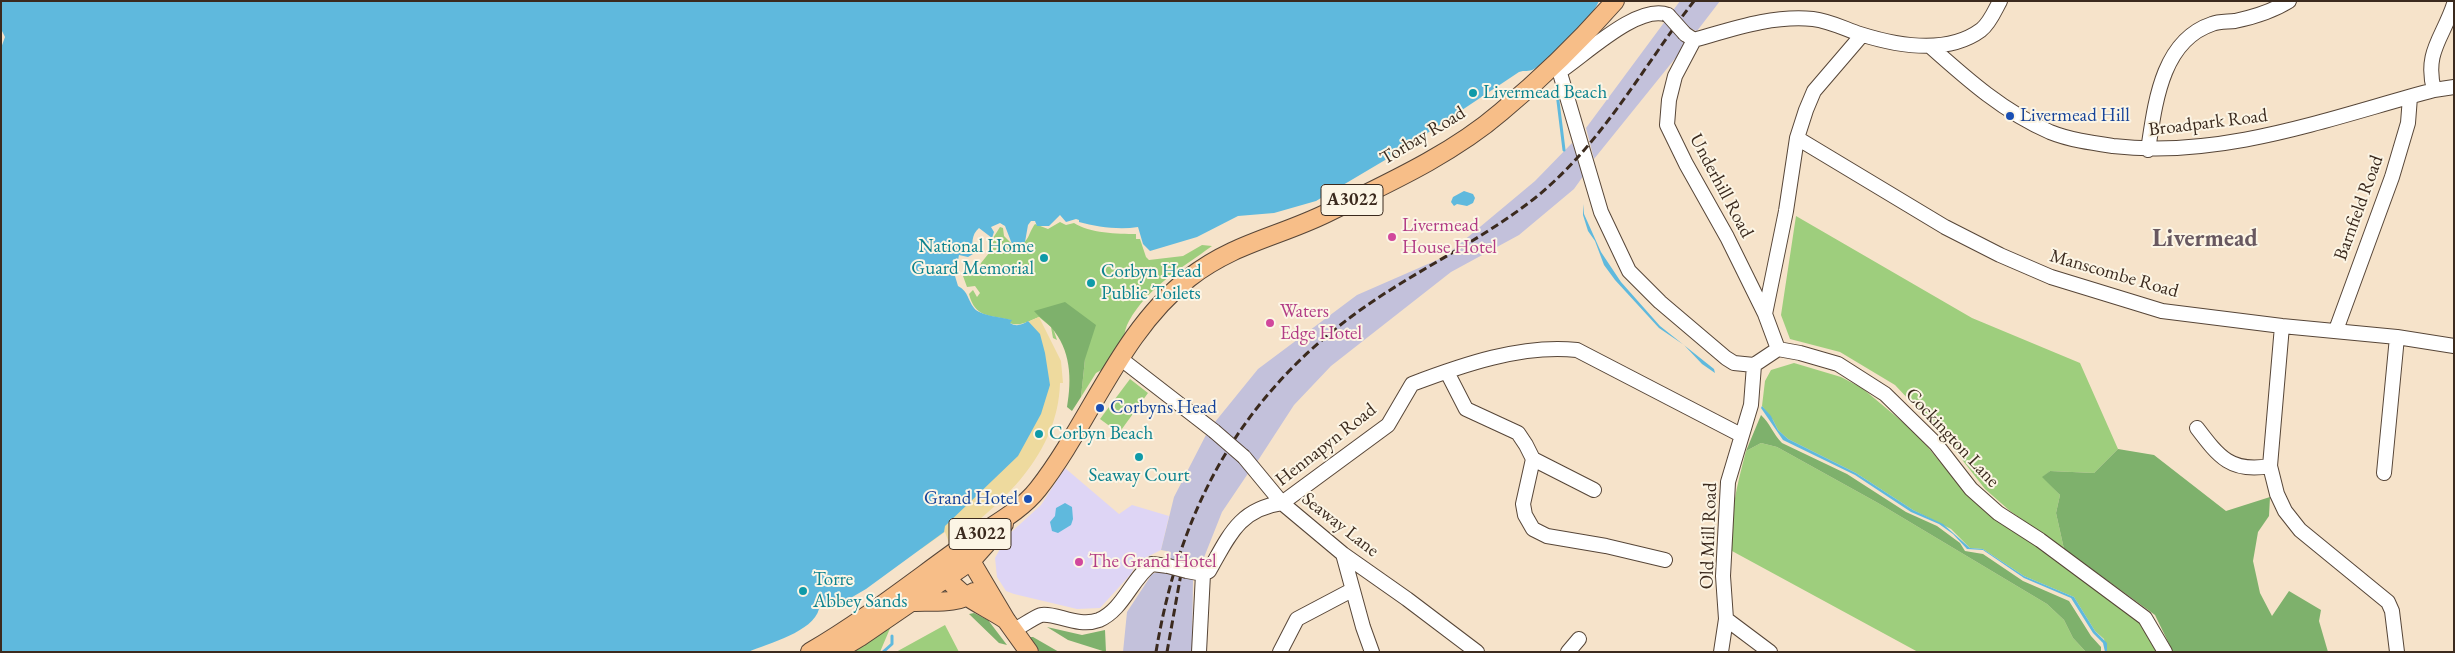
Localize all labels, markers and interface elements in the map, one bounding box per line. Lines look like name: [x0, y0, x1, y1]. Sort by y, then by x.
place label: Livermead Beach: [1483, 82, 1607, 104]
marker: Livermead Beach: [1467, 87, 1479, 99]
street label: Torbay Road: [1376, 102, 1470, 170]
street label: Broadpark Road: [2147, 104, 2269, 142]
place label: Livermead Hill: [2020, 105, 2130, 127]
marker: Livermead Hill: [2004, 110, 2016, 122]
street label: Underhill Road: [1684, 130, 1758, 242]
street label: Barnfield Road: [2329, 152, 2389, 264]
road number: A3022: [1321, 184, 1383, 216]
place label: Livermead House Hotel: [1402, 215, 1497, 259]
district label: Livermead: [2152, 225, 2258, 253]
marker: Livermead House Hotel: [1386, 231, 1398, 243]
place label: National Home Guard Memorial: [911, 236, 1034, 280]
street label: Manscombe Road: [2047, 245, 2181, 303]
marker: National Home Guard Memorial: [1038, 252, 1050, 264]
place label: Corbyn Head Public Toilets: [1101, 261, 1202, 305]
marker: Corbyn Head Public Toilets: [1085, 277, 1097, 289]
place label: Waters Edge Hotel: [1280, 301, 1362, 345]
marker: Waters Edge Hotel: [1264, 317, 1276, 329]
street label: Cockington Lane: [1900, 383, 2004, 493]
place label: Corbyns Head: [1110, 397, 1217, 419]
street label: Hennapyn Road: [1271, 399, 1381, 491]
marker: Corbyns Head: [1094, 402, 1106, 414]
place label: Corbyn Beach: [1049, 423, 1153, 445]
marker: Corbyn Beach: [1033, 428, 1045, 440]
marker: Seaway Court: [1133, 451, 1145, 463]
place label: Seaway Court: [1089, 465, 1189, 487]
street label: Old Mill Road: [1696, 482, 1722, 590]
place label: Grand Hotel: [924, 488, 1018, 510]
street label: Seaway Lane: [1297, 488, 1383, 562]
marker: Grand Hotel: [1022, 493, 1034, 505]
road number: A3022: [949, 518, 1011, 550]
place label: The Grand Hotel: [1089, 551, 1217, 573]
marker: The Grand Hotel: [1073, 556, 1085, 568]
place label: Torre Abbey Sands: [813, 569, 907, 613]
marker: Torre Abbey Sands: [797, 585, 809, 597]

